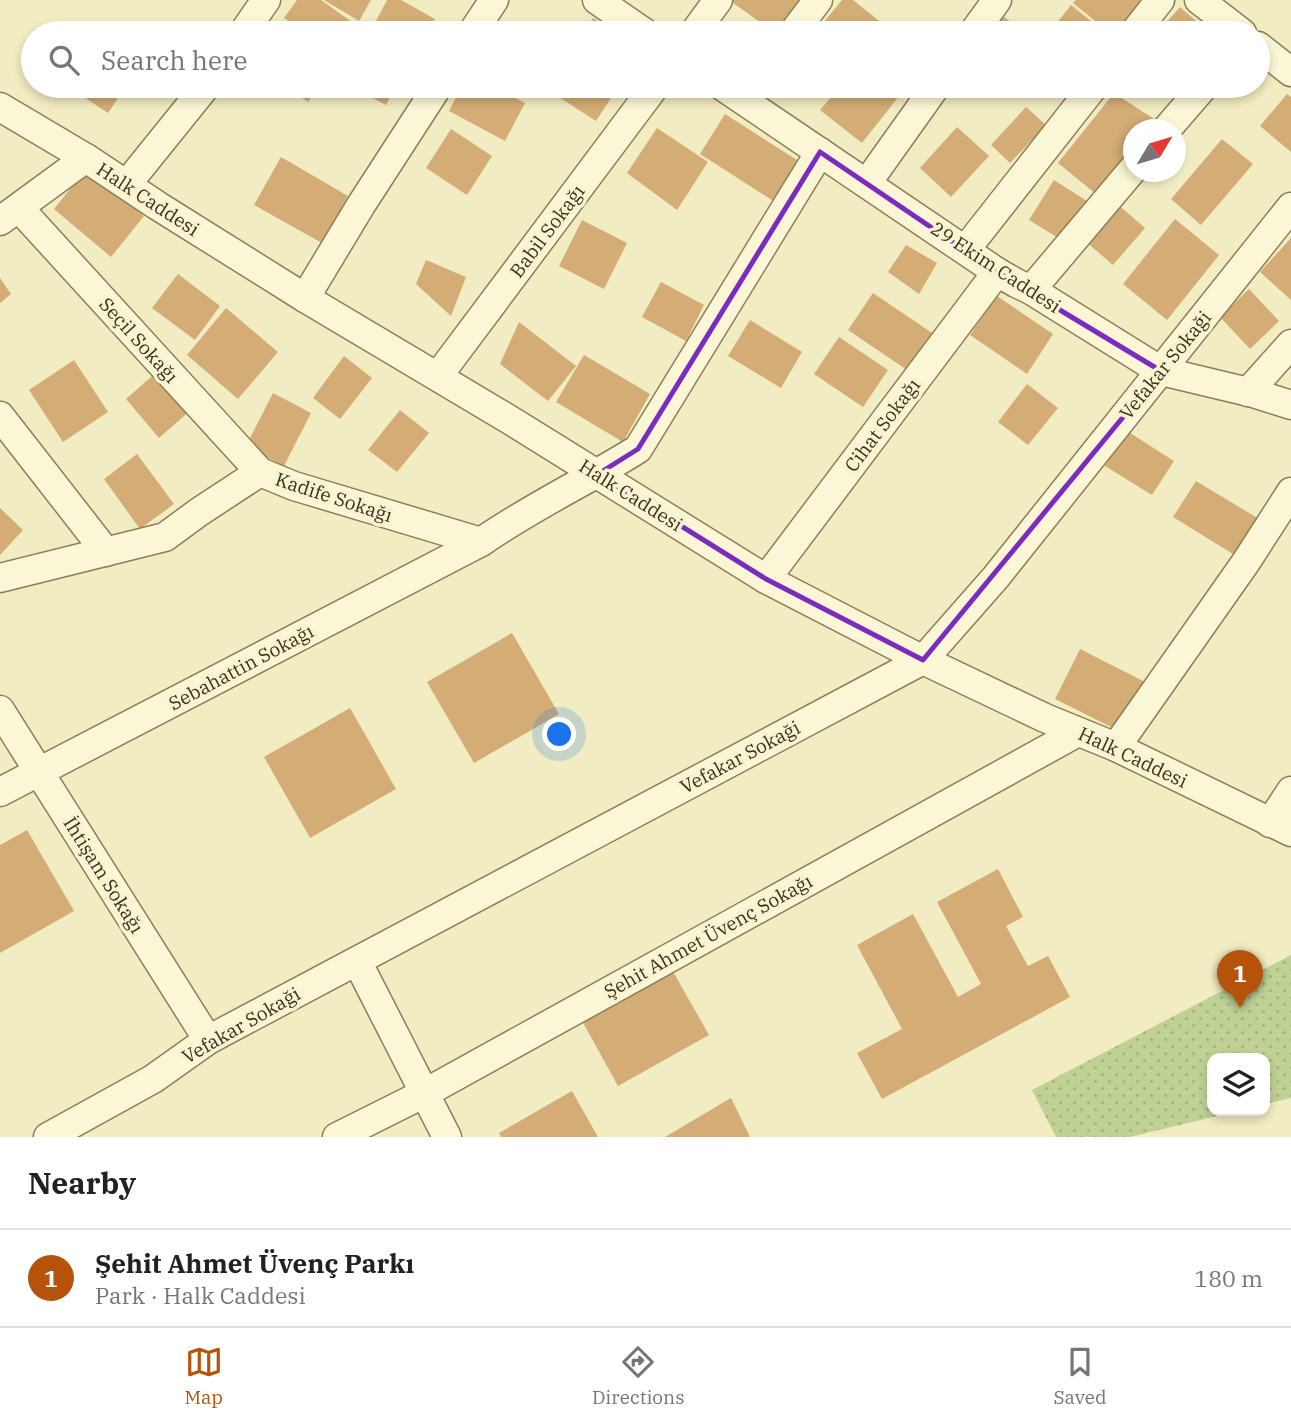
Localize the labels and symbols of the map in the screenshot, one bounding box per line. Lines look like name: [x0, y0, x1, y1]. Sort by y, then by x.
north arrow: [1123, 119, 1186, 182]
street label: Halk Caddesi: [92, 157, 204, 241]
street label: Babil Sokağı: [504, 180, 590, 282]
street label: 29 Ekim Caddesi: [927, 216, 1065, 318]
street label: Seçil Sokağı: [94, 292, 184, 388]
street label: Vefakar Sokaği: [1114, 306, 1216, 424]
street label: Cihat Sokağı: [839, 373, 925, 477]
street label: Halk Caddesi: [575, 454, 687, 536]
street label: Kadife Sokağı: [272, 467, 396, 527]
street label: Sebahattin Sokağı: [164, 619, 318, 715]
street label: Vefakar Sokaği: [676, 715, 804, 799]
your location: [542, 717, 576, 751]
street label: Halk Caddesi: [1075, 721, 1191, 793]
street label: İhtişam Sokağı: [59, 812, 149, 938]
street label: Şehit Ahmet Üvenç Sokağı: [600, 869, 816, 1003]
pin: 1: [1217, 950, 1263, 1008]
street label: Vefakar Sokaği: [178, 981, 304, 1069]

